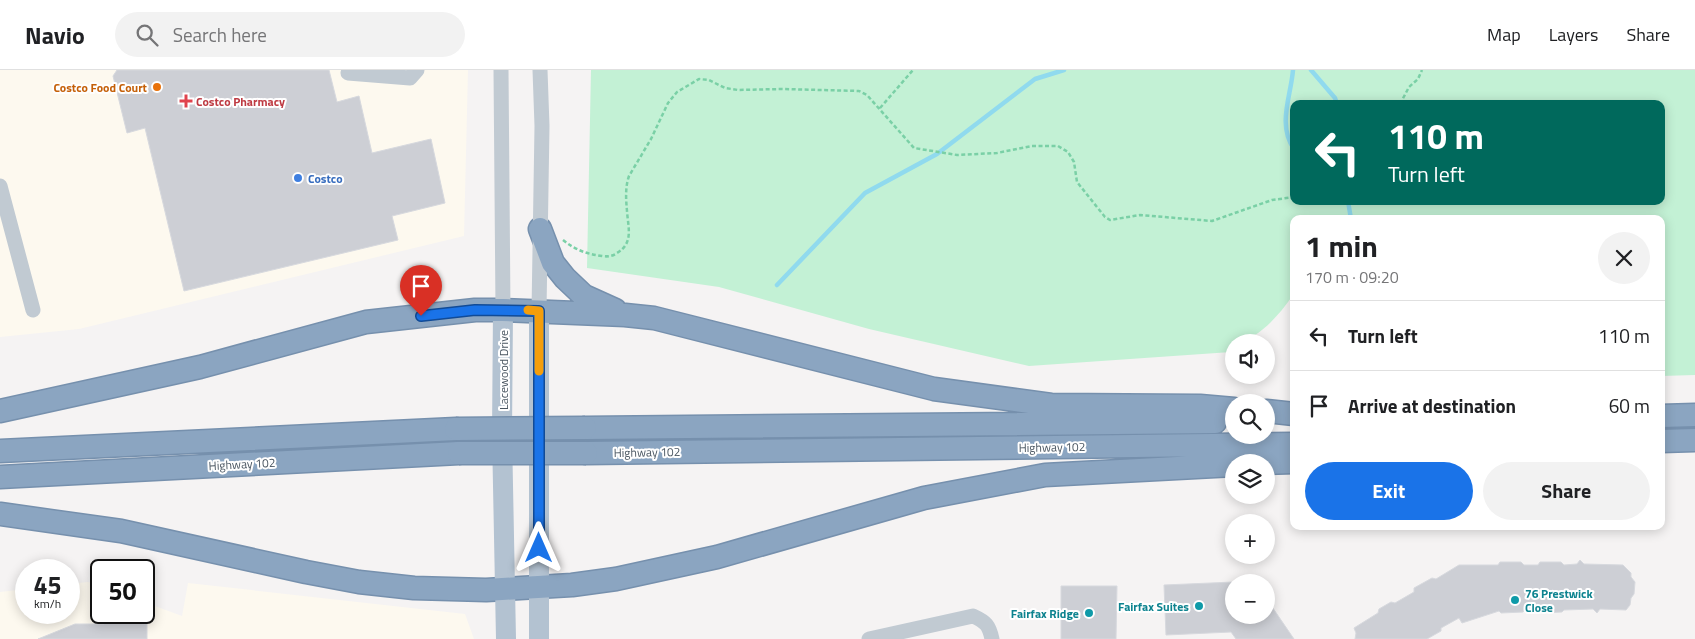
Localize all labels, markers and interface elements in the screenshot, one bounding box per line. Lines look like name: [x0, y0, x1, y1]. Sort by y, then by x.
search box: [115, 12, 465, 57]
text: Navio: [25, 17, 85, 53]
text: Search here: [173, 20, 267, 49]
icon: search: [133, 21, 161, 49]
text: Map: [1487, 21, 1521, 48]
text: Layers: [1549, 21, 1598, 48]
text: Share: [1626, 21, 1670, 48]
place label: Costco Food Court: [53, 78, 148, 97]
marker: Costco Food Court: [151, 81, 163, 93]
place label: Costco Pharmacy: [196, 92, 285, 111]
marker: Costco Pharmacy: [180, 95, 192, 107]
text: 110 m: [1388, 109, 1484, 163]
icon: left: [1305, 120, 1370, 185]
text: Turn left: [1388, 157, 1465, 191]
place label: Costco: [308, 169, 343, 188]
marker: Costco: [292, 172, 304, 184]
text: 1 min: [1305, 223, 1378, 269]
button: close: [1598, 232, 1650, 284]
pin: [400, 265, 442, 316]
text: 170 m · 09:20: [1305, 265, 1399, 289]
icon: arrive: [407, 272, 435, 300]
text: Turn left: [1348, 321, 1418, 350]
text: 110 m: [1598, 321, 1650, 350]
icon: left: [1305, 322, 1333, 350]
street label: Lacewood Drive: [494, 330, 513, 410]
map controls: [1225, 334, 1275, 624]
button: sound: [1225, 334, 1275, 384]
text: Arrive at destination: [1348, 391, 1516, 420]
text: 60 m: [1609, 391, 1650, 420]
icon: arrive: [1305, 392, 1333, 420]
button: search: [1225, 394, 1275, 444]
street label: Highway 102: [1018, 437, 1086, 457]
street label: Highway 102: [613, 442, 681, 462]
street label: Highway 102: [208, 453, 276, 475]
button: layers: [1225, 454, 1275, 504]
button: Exit: [1305, 462, 1473, 520]
button: Share: [1483, 462, 1650, 520]
button: +: [1225, 514, 1275, 564]
position arrow: [512, 521, 564, 573]
speed limit sign: 50: [90, 559, 155, 624]
text: 45: [33, 566, 62, 604]
button: −: [1225, 574, 1275, 624]
place label: 76 Prestwick Close: [1525, 584, 1593, 617]
text: km/h: [34, 594, 61, 613]
marker: 76 Prestwick Close: [1509, 594, 1521, 606]
place label: Fairfax Suites: [1118, 597, 1189, 616]
marker: Fairfax Suites: [1193, 600, 1205, 612]
place label: Fairfax Ridge: [1011, 604, 1079, 623]
marker: Fairfax Ridge: [1083, 607, 1095, 619]

